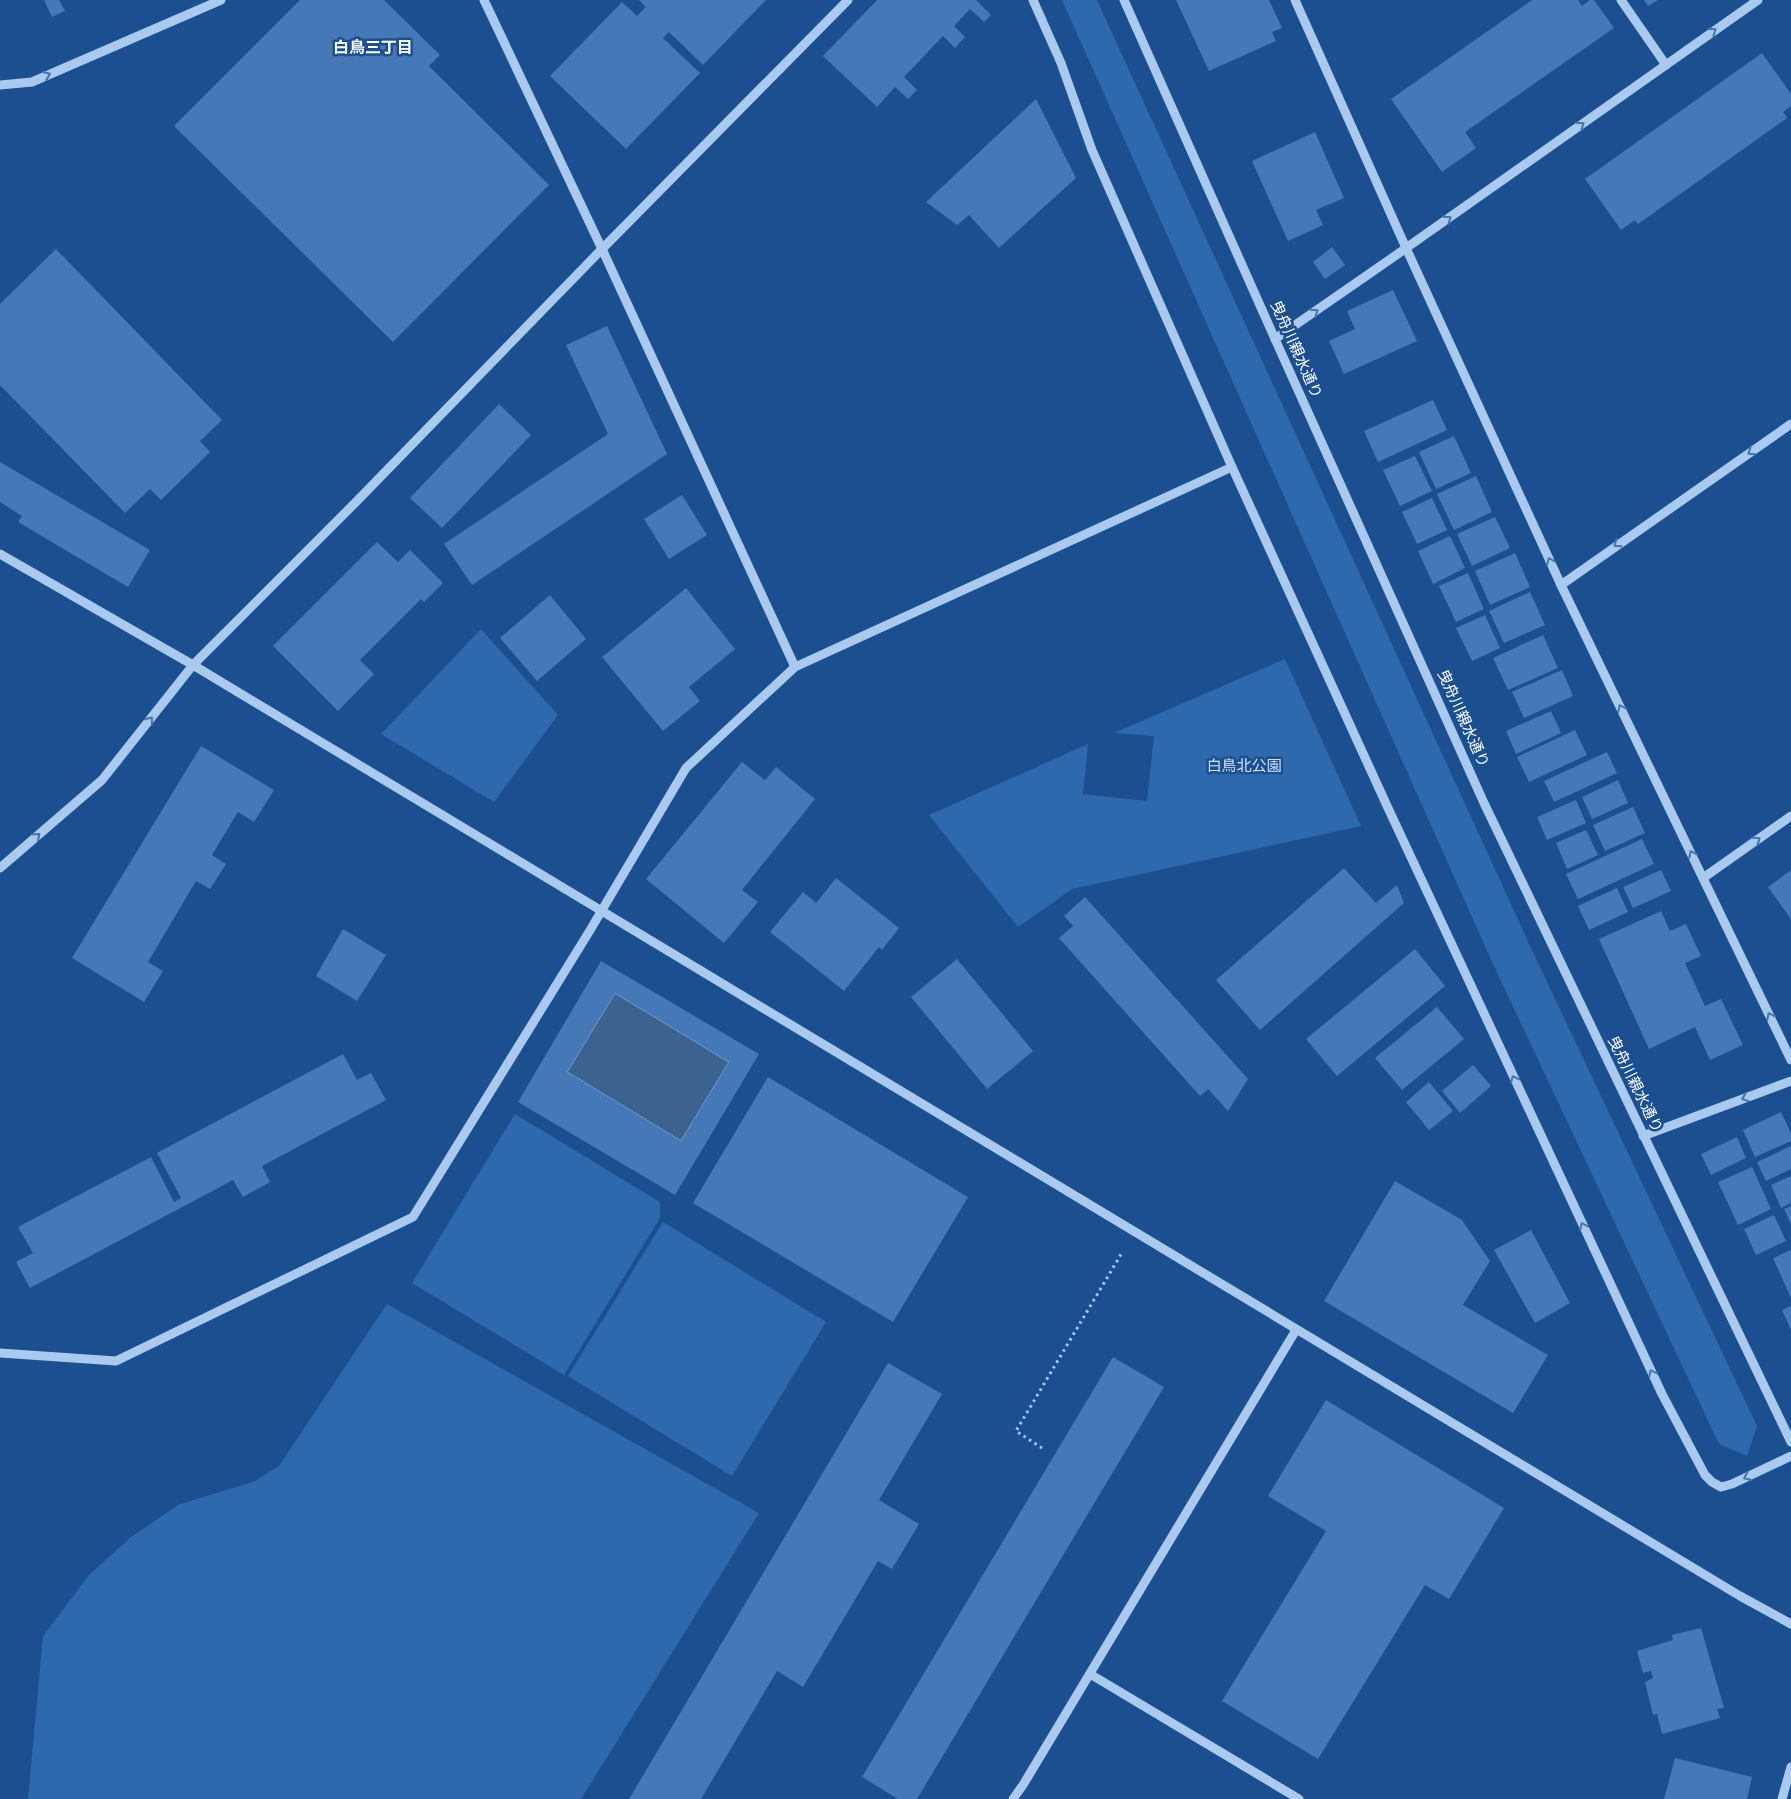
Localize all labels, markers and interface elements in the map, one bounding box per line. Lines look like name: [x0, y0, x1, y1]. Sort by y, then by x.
one-way arrow: [1708, 28, 1717, 37]
district label: 白鳥三丁目: [333, 38, 413, 59]
one-way arrow: [42, 71, 51, 82]
one-way arrow: [1575, 122, 1585, 131]
one-way arrow: [1442, 216, 1452, 225]
street label: 曳舟川親水通り: [1265, 298, 1325, 402]
one-way arrow: [1309, 309, 1319, 318]
one-way arrow: [1747, 446, 1757, 455]
one-way arrow: [1614, 538, 1623, 547]
one-way arrow: [1546, 557, 1556, 566]
street label: 曳舟川親水通り: [1432, 667, 1492, 771]
one-way arrow: [1617, 704, 1627, 713]
one-way arrow: [144, 717, 153, 726]
park label: 白鳥北公園: [1206, 757, 1282, 777]
one-way arrow: [31, 834, 40, 842]
one-way arrow: [1752, 837, 1761, 846]
one-way arrow: [1687, 850, 1698, 859]
one-way arrow: [1766, 1012, 1776, 1021]
street label: 曳舟川親水通り: [1602, 1034, 1666, 1136]
one-way arrow: [1510, 1075, 1520, 1084]
one-way arrow: [1742, 1092, 1750, 1102]
one-way arrow: [1579, 1223, 1589, 1232]
one-way arrow: [1648, 1369, 1659, 1378]
one-way arrow: [1743, 1470, 1752, 1481]

